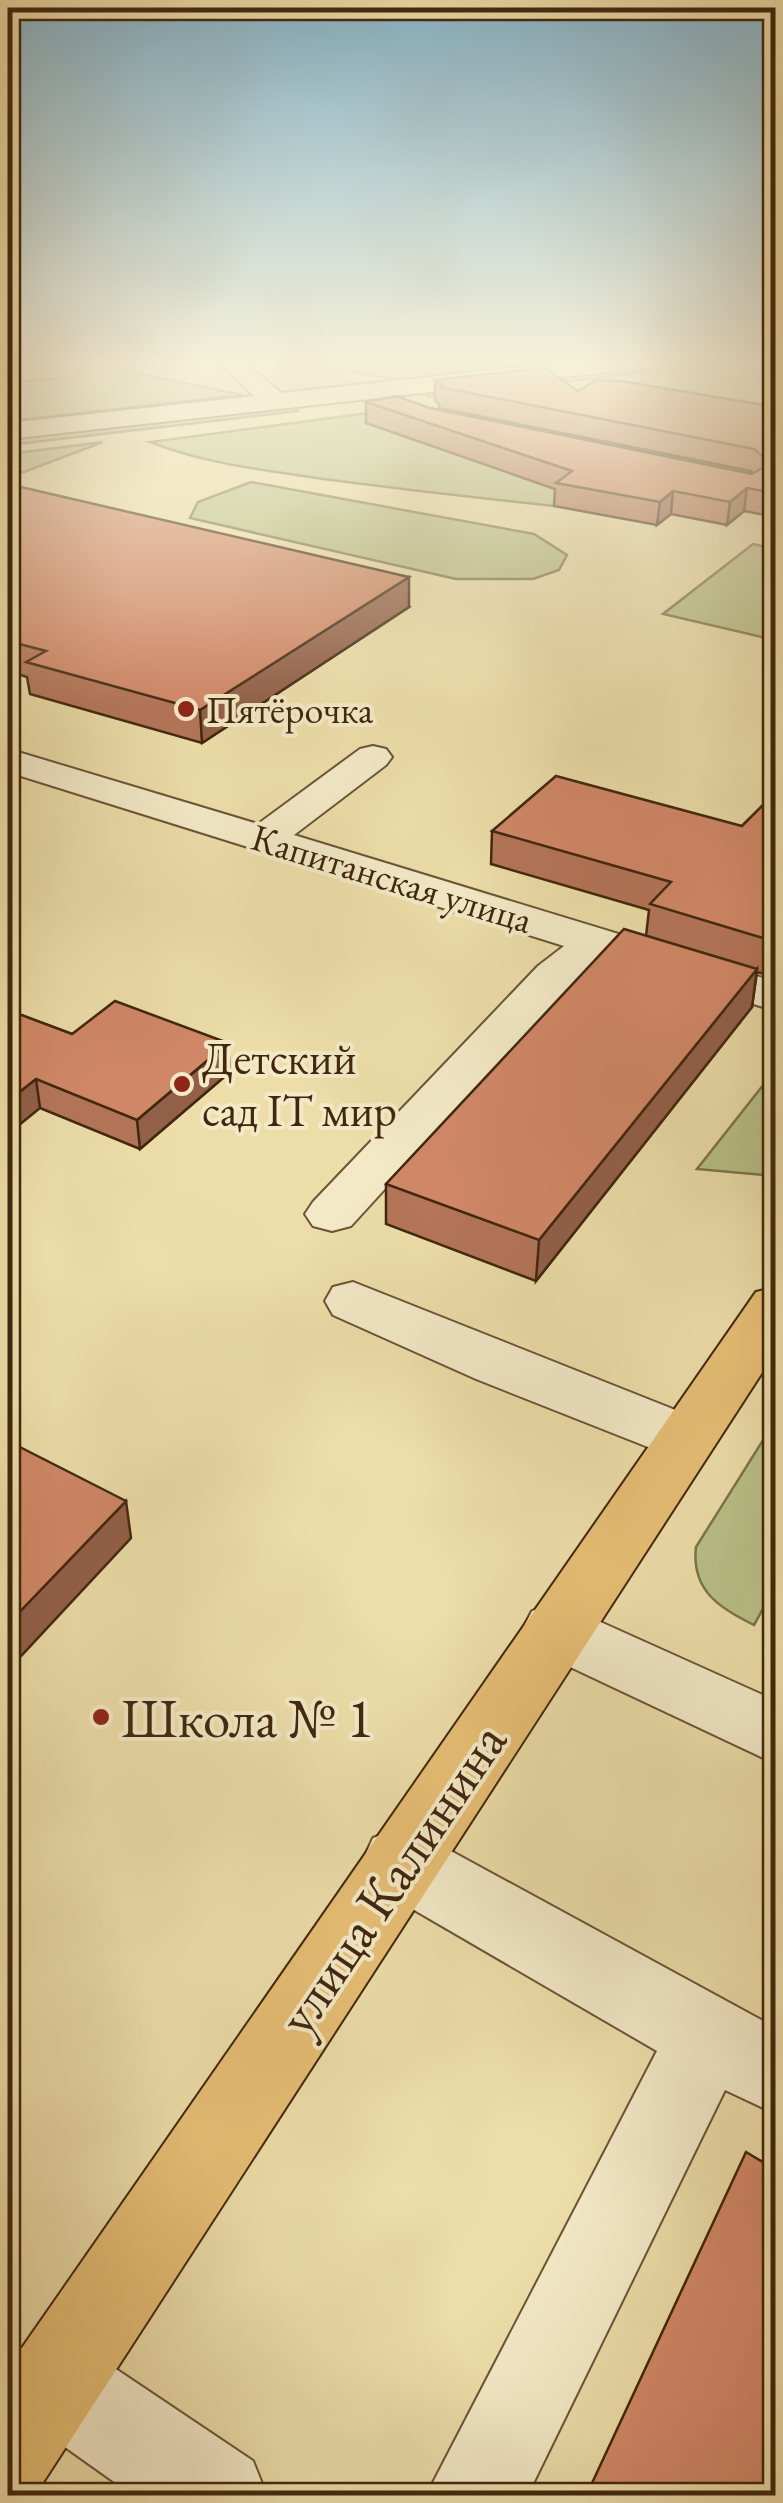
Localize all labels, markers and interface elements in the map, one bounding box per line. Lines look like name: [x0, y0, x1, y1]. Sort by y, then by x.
place label: Пятёрочка: [206, 685, 374, 734]
marker: Пятёрочка: [175, 698, 197, 720]
street label: Капитанская улица: [246, 812, 539, 944]
place label: Детский сад IT мир: [202, 1029, 397, 1139]
marker: Детский сад IT мир: [171, 1073, 193, 1095]
place label: Школа № 1: [121, 1682, 373, 1753]
marker: Школа № 1: [90, 1706, 112, 1728]
street label: улица Калинина: [260, 1708, 522, 2048]

